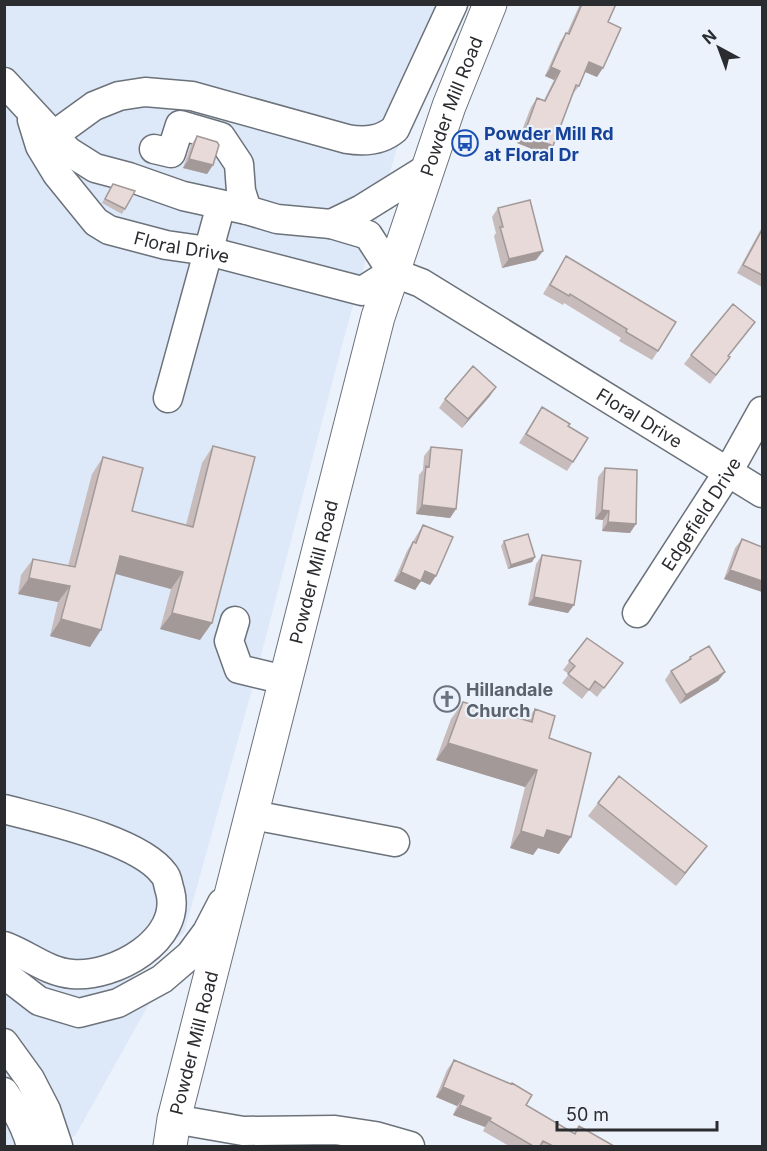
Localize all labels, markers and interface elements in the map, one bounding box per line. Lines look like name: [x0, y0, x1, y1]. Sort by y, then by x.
north arrow: [689, 18, 749, 78]
text: N: [698, 25, 720, 48]
street label: Powder Mill Road: [416, 33, 486, 179]
place label: Powder Mill Rd at Floral Dr: [484, 123, 614, 165]
bus stop icon: Powder Mill Rd at Floral Dr: [450, 128, 480, 158]
street label: Floral Drive: [132, 227, 232, 267]
street label: Floral Drive: [593, 383, 686, 452]
street label: Edgefield Drive: [657, 454, 745, 574]
street label: Powder Mill Road: [285, 498, 342, 646]
place label: Hillandale Church: [466, 679, 553, 721]
church icon: Hillandale Church: [432, 684, 462, 714]
street label: Powder Mill Road: [165, 969, 222, 1117]
scale bar: [557, 1094, 718, 1132]
text: 50 m: [566, 1104, 609, 1125]

